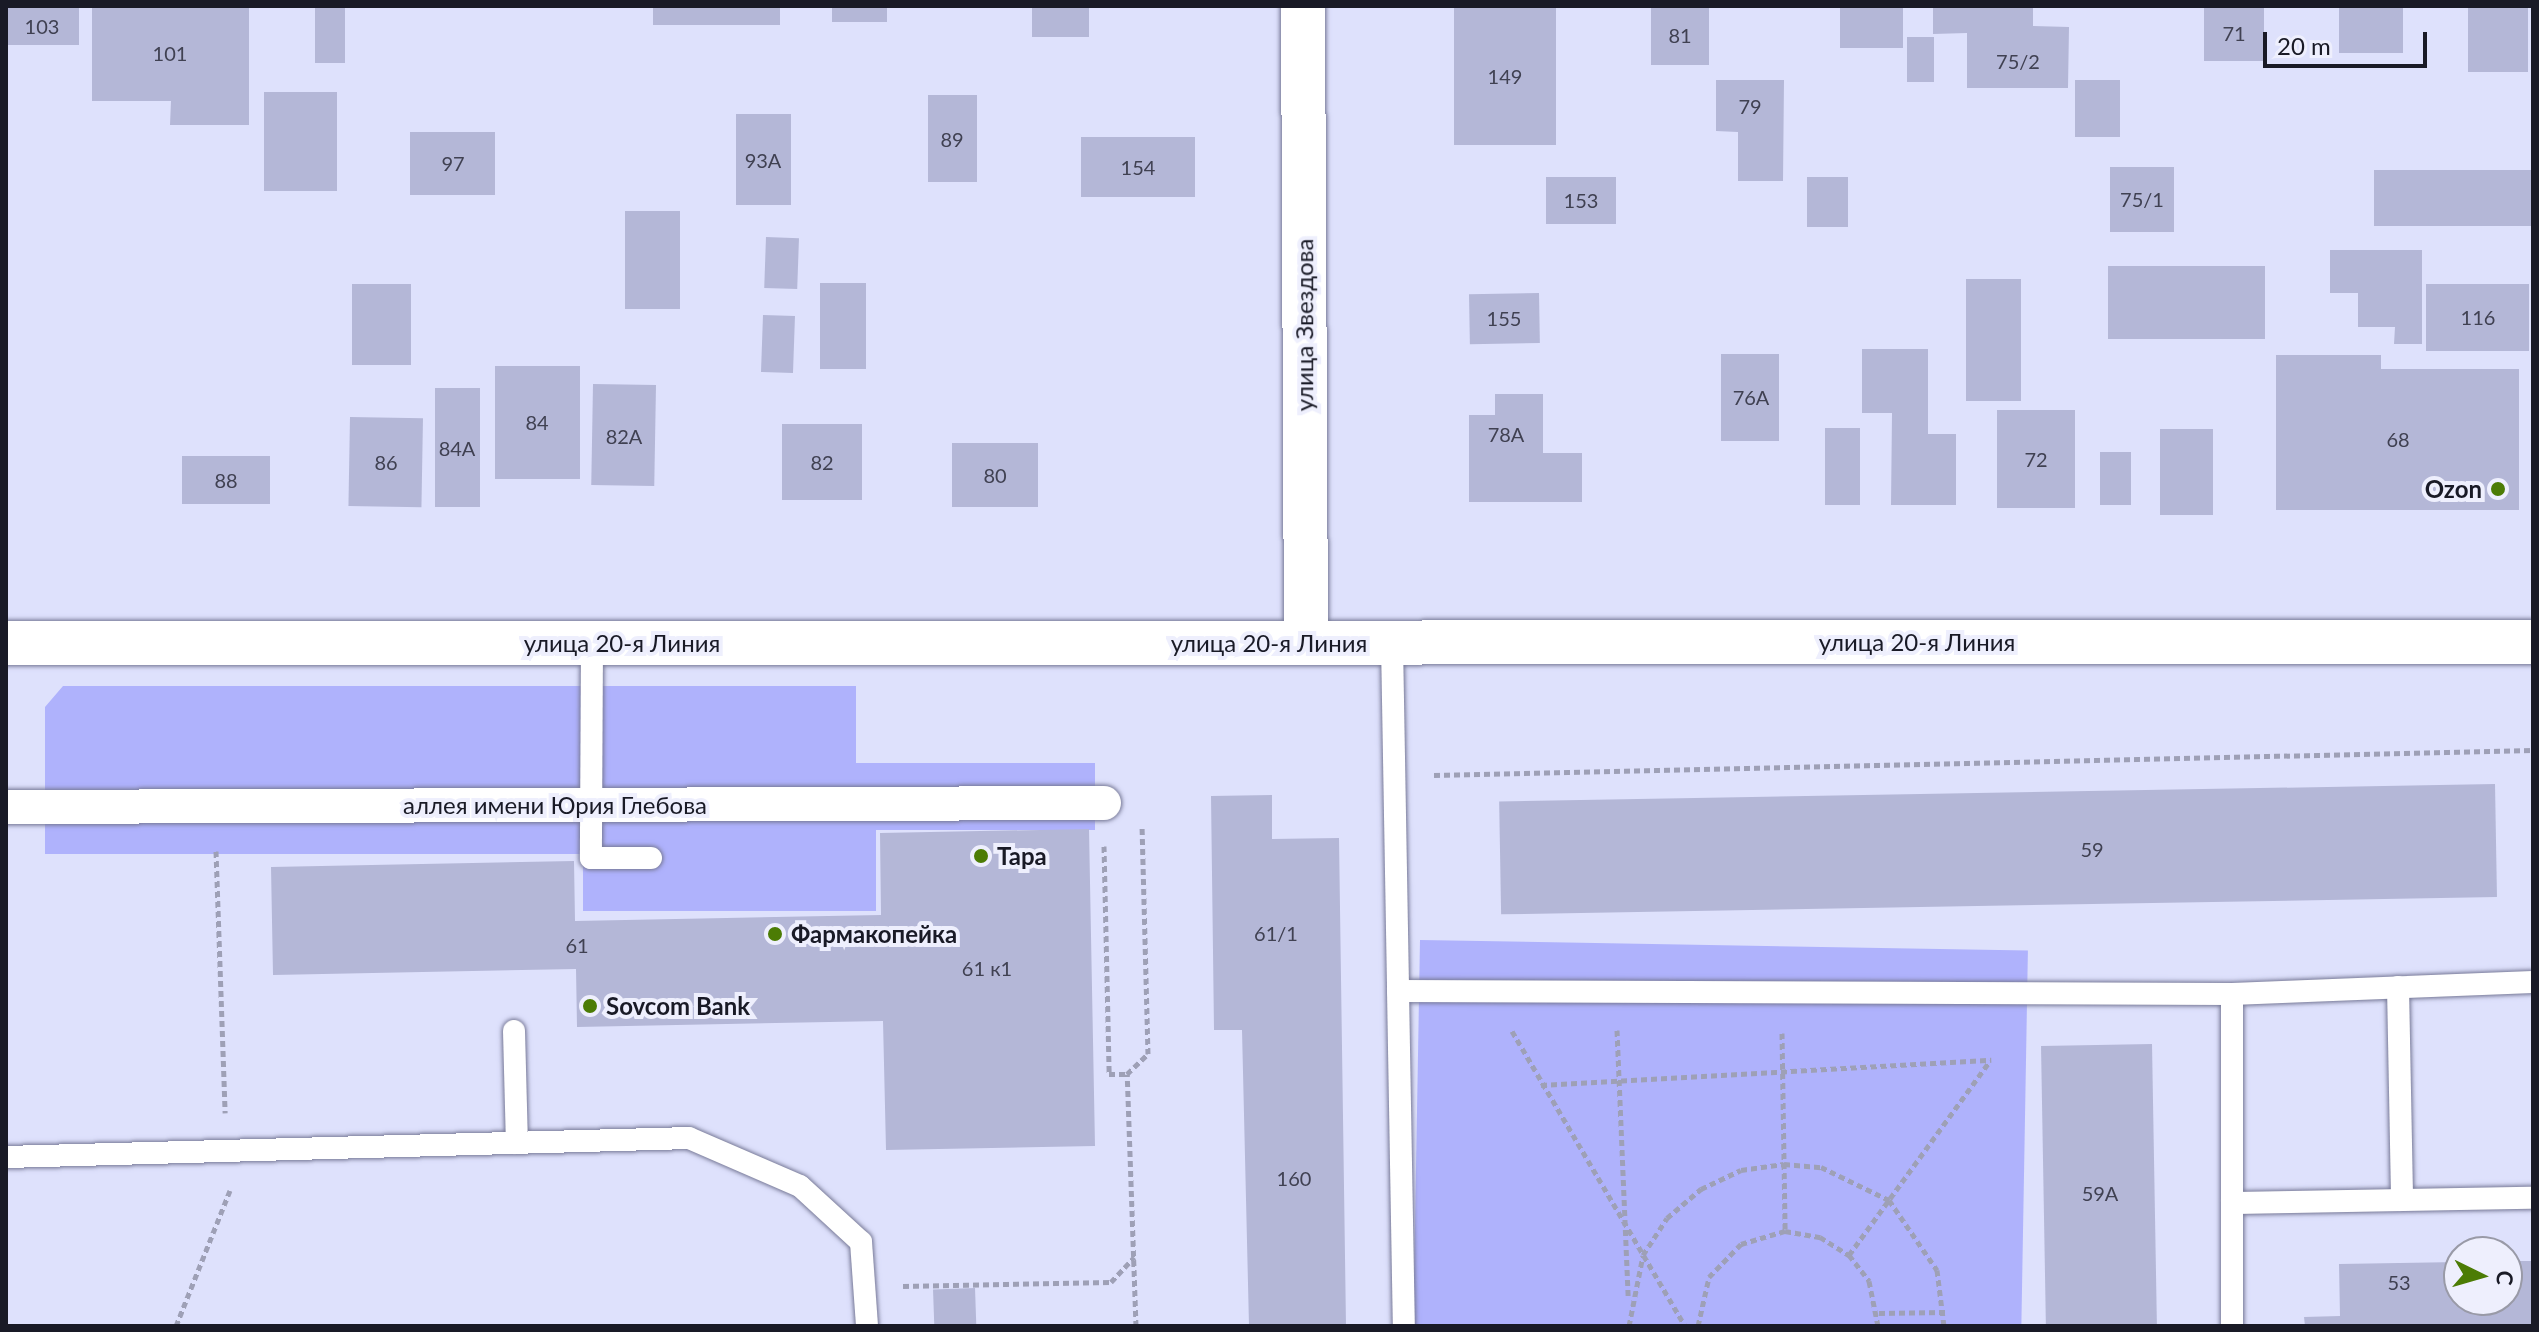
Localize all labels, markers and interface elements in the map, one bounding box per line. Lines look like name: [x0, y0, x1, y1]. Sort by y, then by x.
house number: 103: [25, 14, 59, 38]
scale bar: [2267, 16, 2431, 66]
house number: 71: [2222, 21, 2246, 45]
house number: 81: [1668, 23, 1692, 47]
text: 20 m: [2277, 31, 2331, 60]
house number: 101: [153, 41, 187, 65]
house number: 75/2: [1996, 49, 2040, 73]
house number: 149: [1488, 64, 1522, 88]
house number: 79: [1738, 94, 1762, 118]
house number: 89: [940, 127, 964, 151]
house number: 93А: [745, 148, 781, 172]
house number: 97: [441, 151, 465, 175]
house number: 154: [1121, 155, 1155, 179]
house number: 75/1: [2120, 187, 2164, 211]
house number: 153: [1564, 188, 1598, 212]
street label: улица Звездова: [1290, 239, 1318, 411]
house number: 116: [2461, 305, 2495, 329]
house number: 155: [1487, 306, 1521, 330]
house number: 76А: [1733, 385, 1769, 409]
house number: 84: [525, 410, 549, 434]
house number: 78А: [1488, 422, 1524, 446]
house number: 82А: [606, 424, 642, 448]
house number: 68: [2386, 427, 2410, 451]
house number: 84А: [439, 436, 475, 460]
house number: 72: [2024, 447, 2048, 471]
house number: 86: [374, 450, 398, 474]
house number: 82: [810, 450, 834, 474]
house number: 80: [983, 463, 1007, 487]
house number: 88: [214, 468, 238, 492]
place label: Ozon: [2425, 475, 2482, 503]
marker: Ozon: [2489, 480, 2507, 498]
street label: улица 20-я Линия: [1819, 628, 2015, 656]
street label: улица 20-я Линия: [524, 629, 720, 657]
street label: улица 20-я Линия: [1171, 629, 1367, 657]
street label: аллея имени Юрия Глебова: [403, 791, 707, 819]
house number: 59: [2080, 837, 2104, 861]
place label: Тара: [997, 842, 1047, 870]
marker: Тара: [972, 847, 990, 865]
place label: Фармакопейка: [791, 920, 957, 948]
house number: 61/1: [1254, 921, 1298, 945]
marker: Фармакопейка: [766, 925, 784, 943]
house number: 61: [565, 933, 589, 957]
house number: 61 к1: [962, 956, 1012, 980]
place label: Sovcom Bank: [606, 992, 750, 1020]
marker: Sovcom Bank: [581, 997, 599, 1015]
house number: 160: [1277, 1166, 1311, 1190]
house number: 59А: [2082, 1181, 2118, 1205]
north arrow: [2443, 1236, 2523, 1316]
house number: 53: [2387, 1270, 2411, 1294]
text: С: [2491, 1270, 2519, 1286]

